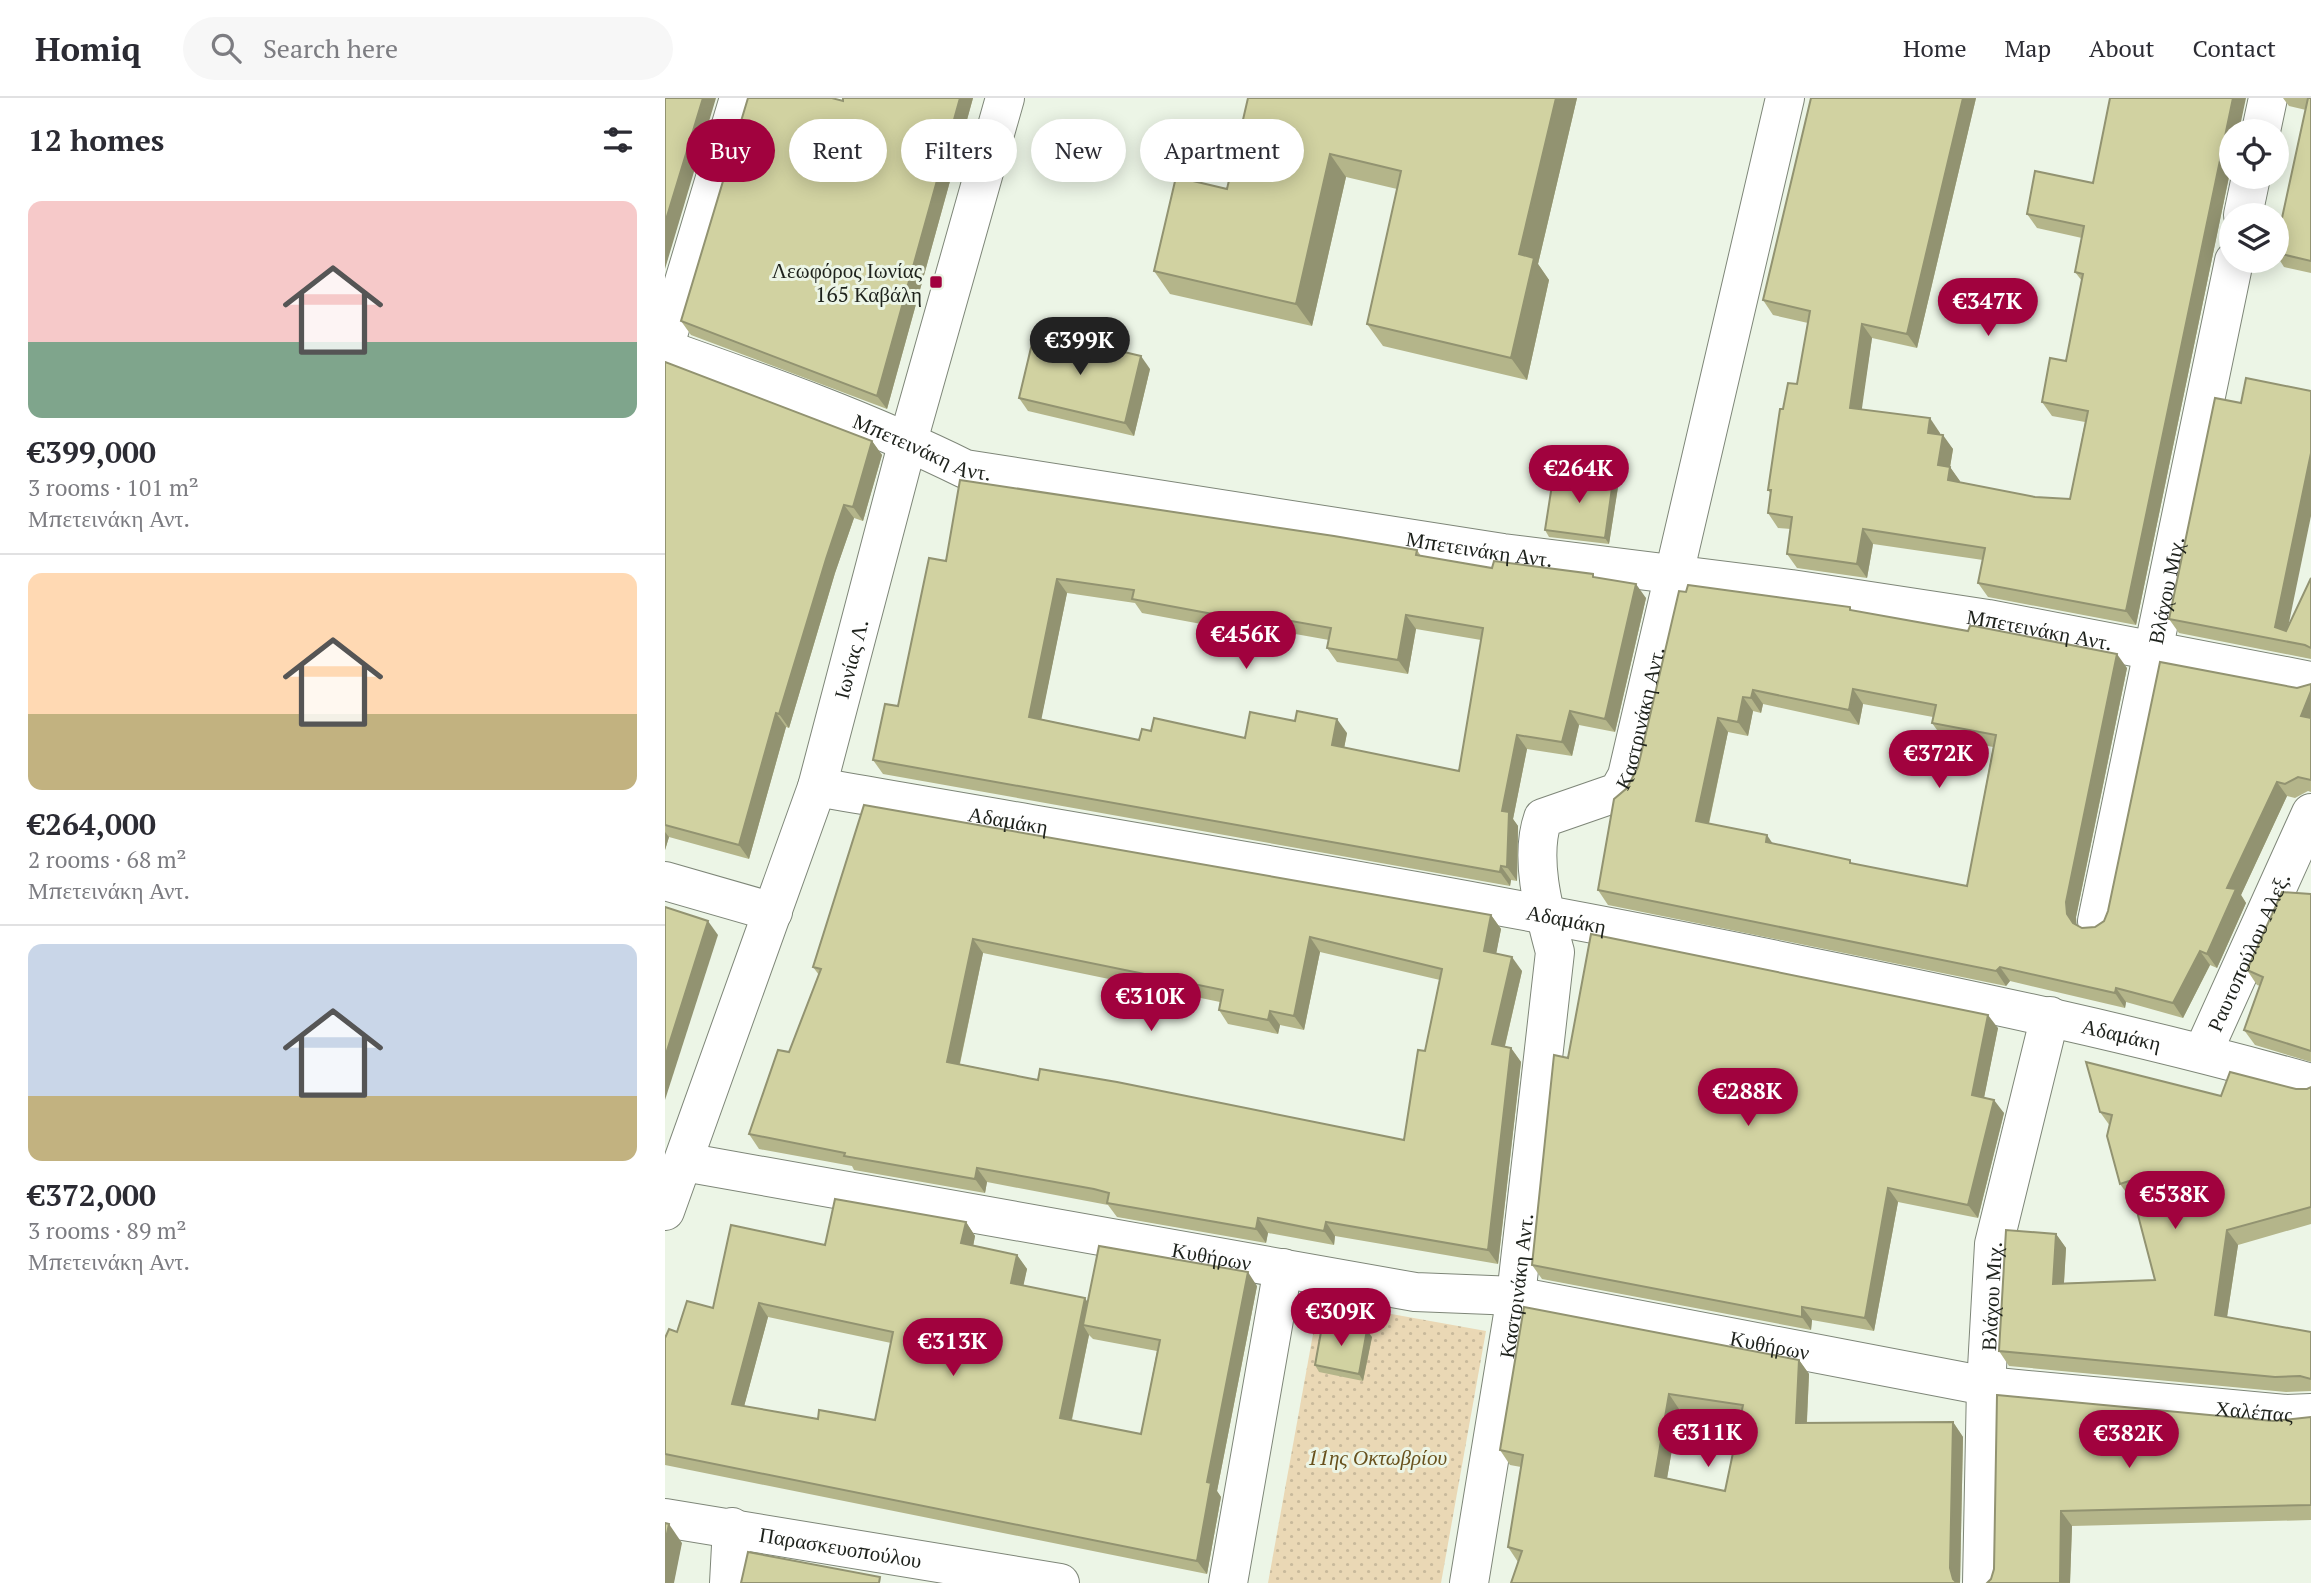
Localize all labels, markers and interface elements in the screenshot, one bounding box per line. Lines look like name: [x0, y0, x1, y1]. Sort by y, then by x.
search box: [183, 17, 673, 80]
text: Homiq: [35, 27, 141, 70]
icon: search: [207, 29, 245, 67]
text: Search here: [263, 31, 398, 65]
text: Home: [1903, 32, 1967, 64]
text: Map: [2005, 32, 2051, 64]
text: About: [2089, 32, 2155, 64]
text: Contact: [2193, 32, 2276, 64]
chip: Buy: [686, 119, 775, 182]
chip: Rent: [789, 119, 887, 182]
chip: Filters: [901, 119, 1017, 182]
chip: New: [1031, 119, 1126, 182]
chip: Apartment: [1140, 119, 1304, 182]
map controls: [2219, 119, 2289, 273]
button: locate: [2219, 119, 2289, 189]
text: 12 homes: [28, 120, 164, 160]
icon: filters: [599, 121, 637, 159]
button: layers: [2219, 203, 2289, 273]
icon: home: [270, 247, 396, 373]
place label: Λεωφόρος Ιωνίας 165 Καβάλη: [772, 256, 923, 308]
marker: Λεωφόρος Ιωνίας 165 Καβάλη: [928, 274, 944, 290]
pin: €347K: [1939, 278, 2037, 338]
text: €347K: [1954, 285, 2022, 316]
pin: €399K: [1031, 317, 1129, 377]
text: €399K: [1046, 324, 1114, 355]
street label: Μπετεινάκη Αντ.: [849, 406, 994, 487]
text: €399,000: [28, 432, 156, 472]
pin: €264K: [1530, 446, 1628, 505]
text: €264K: [1545, 452, 1613, 483]
text: 3 rooms · 101 m²: [28, 472, 199, 503]
text: Μπετεινάκη Αντ.: [28, 503, 190, 534]
street label: Μπετεινάκη Αντ.: [1404, 524, 1555, 573]
street label: Βλάχου Μιχ.: [2141, 534, 2191, 647]
street label: Μπετεινάκη Αντ.: [1965, 602, 2115, 657]
pin: €456K: [1197, 612, 1295, 671]
street label: Ιωνίας Λ.: [827, 616, 875, 702]
text: €456K: [1212, 618, 1280, 649]
icon: home: [270, 619, 396, 745]
street label: Καστρινάκη Αντ.: [1608, 644, 1671, 794]
pin: €372K: [1890, 730, 1988, 790]
text: €372K: [1905, 737, 1973, 768]
street label: Αδαμάκη: [966, 799, 1050, 841]
text: €264,000: [28, 804, 156, 844]
text: 2 rooms · 68 m²: [28, 844, 187, 875]
street label: Ραυτοπούλου Αλεξ.: [2200, 868, 2296, 1036]
text: Μπετεινάκη Αντ.: [28, 875, 190, 906]
street label: Αδαμάκη: [1524, 898, 1609, 940]
pin: €310K: [1102, 974, 1200, 1033]
text: €310K: [1117, 980, 1185, 1011]
icon: home: [270, 990, 396, 1116]
street label: Αδαμάκη: [2079, 1011, 2164, 1057]
pin: €288K: [1699, 1068, 1797, 1128]
text: €288K: [1714, 1075, 1782, 1106]
pin: €538K: [2126, 1172, 2224, 1231]
text: €372,000: [28, 1175, 156, 1215]
text: €538K: [2141, 1178, 2209, 1209]
street label: Καστρινάκη Αντ.: [1492, 1212, 1539, 1360]
text: 3 rooms · 89 m²: [28, 1215, 187, 1246]
street label: Κυθήρων: [1170, 1235, 1254, 1277]
street label: Βλάχου Μιχ.: [1974, 1241, 2008, 1352]
text: Μπετεινάκη Αντ.: [28, 1246, 190, 1277]
pin: €309K: [1292, 1288, 1390, 1348]
text: €309K: [1307, 1295, 1375, 1326]
pin: €313K: [904, 1318, 1002, 1378]
street label: Κυθήρων: [1728, 1323, 1812, 1366]
text: €313K: [919, 1325, 987, 1356]
street label: Χαλέπας: [2214, 1394, 2294, 1428]
pin: €311K: [1659, 1410, 1757, 1469]
pin: €382K: [2080, 1410, 2178, 1470]
text: €311K: [1674, 1416, 1742, 1447]
text: €382K: [2095, 1417, 2163, 1448]
park label: 11ης Οκτωβρίου: [1307, 1443, 1447, 1471]
street label: Παρασκευοπούλου: [757, 1520, 924, 1574]

